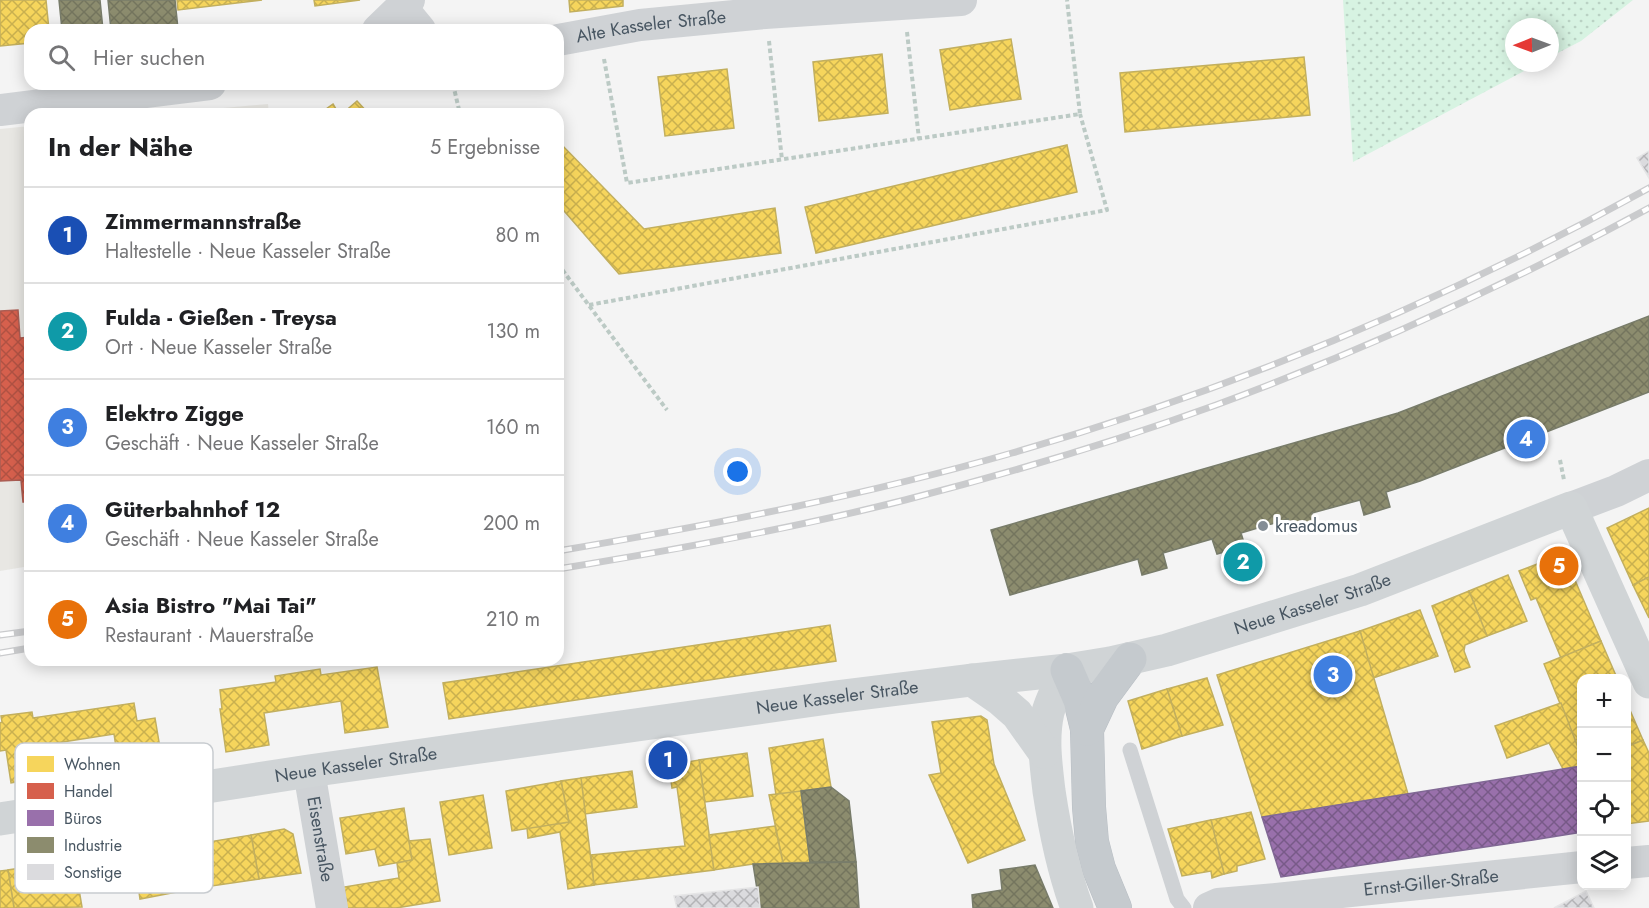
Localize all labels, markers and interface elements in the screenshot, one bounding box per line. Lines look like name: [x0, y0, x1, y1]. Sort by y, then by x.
street label: Alte Kasseler Straße: [574, 4, 727, 49]
north arrow: [1505, 18, 1559, 72]
search box: [24, 24, 564, 90]
icon: search: [45, 41, 78, 74]
text: Hier suchen: [93, 41, 205, 73]
text: In der Nähe: [48, 128, 193, 166]
text: 5 Ergebnisse: [430, 133, 540, 162]
text: Zimmermannstraße: [105, 205, 301, 237]
text: 1: [62, 221, 73, 250]
text: 80 m: [495, 221, 540, 250]
text: Haltestelle · Neue Kasseler Straße: [105, 237, 391, 266]
text: Fulda - Gießen - Treysa: [105, 301, 337, 333]
text: 2: [61, 317, 74, 346]
text: 130 m: [486, 317, 540, 346]
text: Ort · Neue Kasseler Straße: [105, 333, 332, 362]
text: Elektro Zigge: [105, 397, 244, 429]
text: 3: [61, 413, 74, 442]
text: 160 m: [486, 413, 540, 442]
pin: 4: [1506, 416, 1546, 462]
text: Geschäft · Neue Kasseler Straße: [105, 429, 379, 458]
your location: [723, 457, 752, 486]
text: Güterbahnhof 12: [105, 493, 280, 525]
text: 4: [61, 509, 74, 538]
text: 200 m: [483, 509, 540, 538]
place label: kreadomus: [1275, 513, 1358, 539]
marker: kreadomus: [1256, 519, 1270, 533]
text: Geschäft · Neue Kasseler Straße: [105, 525, 379, 554]
pin: 2: [1224, 540, 1262, 584]
pin: 5: [1540, 544, 1578, 588]
street label: Neue Kasseler Straße: [1231, 566, 1395, 641]
text: Asia Bistro "Mai Tai": [105, 589, 317, 621]
text: 5: [61, 605, 74, 634]
text: 210 m: [486, 605, 540, 634]
text: Restaurant · Mauerstraße: [105, 621, 314, 650]
pin: 3: [1314, 652, 1352, 698]
street label: Neue Kasseler Straße: [754, 674, 920, 721]
map controls: [1577, 674, 1631, 890]
button: +: [1577, 674, 1631, 728]
button: −: [1577, 728, 1631, 782]
pin: 1: [648, 738, 688, 783]
street label: Neue Kasseler Straße: [273, 740, 439, 789]
legend: [15, 743, 213, 893]
text: Wohnen: [64, 753, 121, 776]
text: Handel: [64, 780, 113, 803]
button: locate: [1577, 782, 1631, 836]
street label: Eisenstraße: [300, 794, 340, 884]
text: Büros: [64, 807, 102, 830]
text: Industrie: [64, 834, 122, 857]
button: layers: [1577, 836, 1631, 890]
text: Sonstige: [64, 861, 122, 884]
street label: Ernst-Giller-Straße: [1362, 863, 1500, 903]

